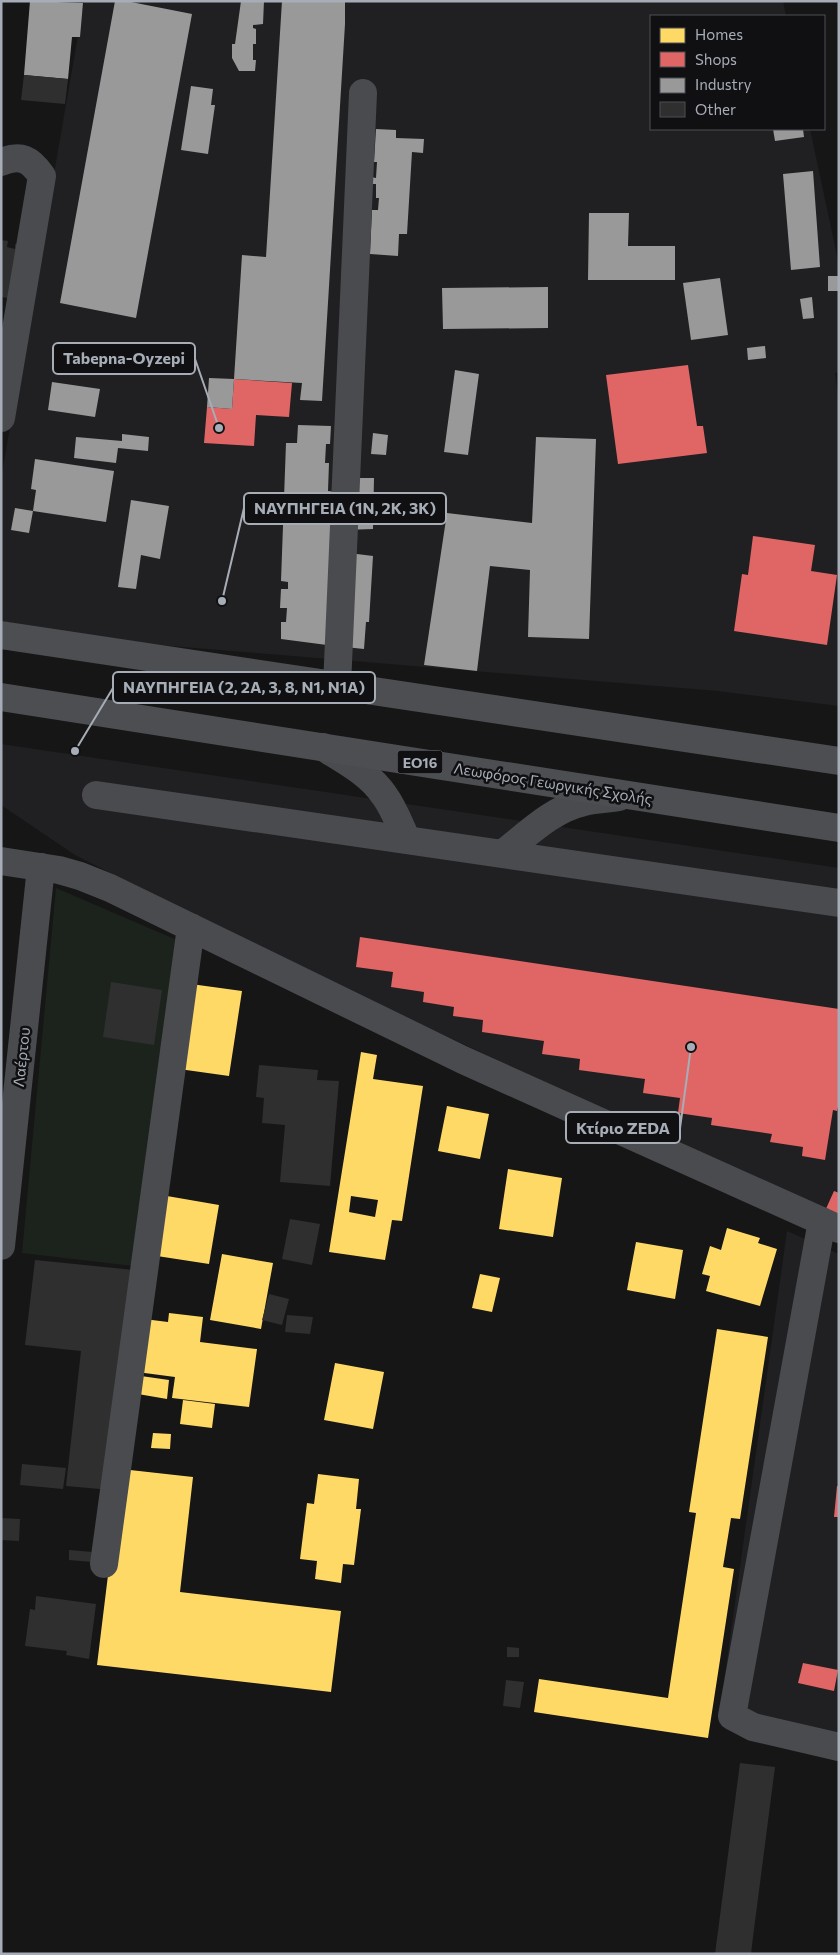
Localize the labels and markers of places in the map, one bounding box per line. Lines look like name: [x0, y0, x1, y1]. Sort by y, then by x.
callout: Tabepna-Oyzepi: [53, 343, 195, 374]
callout: ΝΑΥΠΗΓΕΙΑ (1Ν, 2Κ, 3Κ): [244, 493, 446, 524]
callout: ΝΑΥΠΗΓΕΙΑ (2, 2Α, 3, 8, Ν1, Ν1Α): [113, 672, 375, 703]
callout: Κτίριο ZEDA: [566, 1112, 680, 1143]

